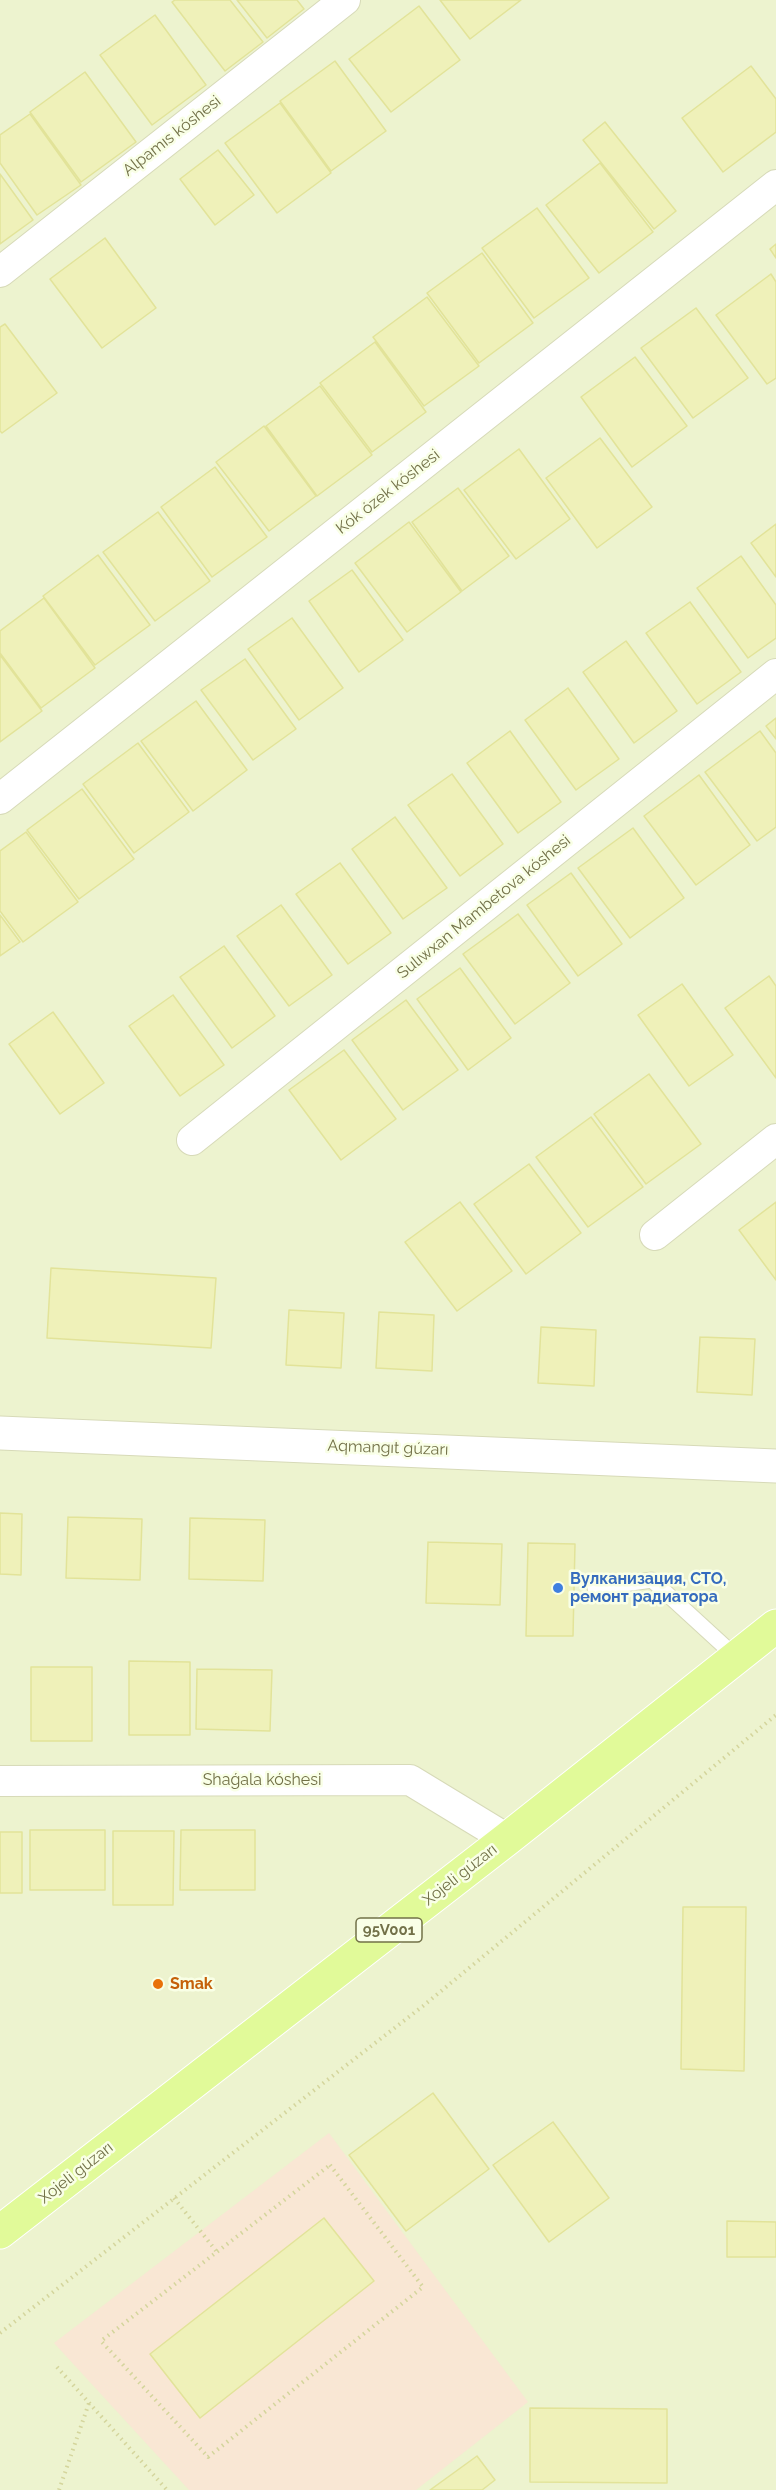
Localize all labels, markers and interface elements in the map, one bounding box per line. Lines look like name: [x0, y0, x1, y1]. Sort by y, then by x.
street label: Alpamıs kóshesi: [119, 92, 225, 180]
street label: Kók ózek kóshesi: [332, 446, 444, 538]
street label: Sulıwxan Mambetova kóshesi: [393, 831, 575, 983]
street label: Aqmangıt gúzarı: [327, 1436, 449, 1460]
place label: Вулканизация, СТО, ремонт радиатора: [570, 1569, 726, 1607]
marker: Вулканизация, СТО, ремонт радиатора: [551, 1581, 565, 1595]
street label: Shaǵala kóshesi: [203, 1770, 321, 1790]
street label: Xojeli gúzarı: [419, 1840, 501, 1910]
road number: 95V001: [356, 1918, 422, 1942]
place label: Smak: [170, 1974, 213, 1994]
marker: Smak: [151, 1977, 165, 1991]
street label: Xojeli gúzarı: [35, 2138, 117, 2208]

